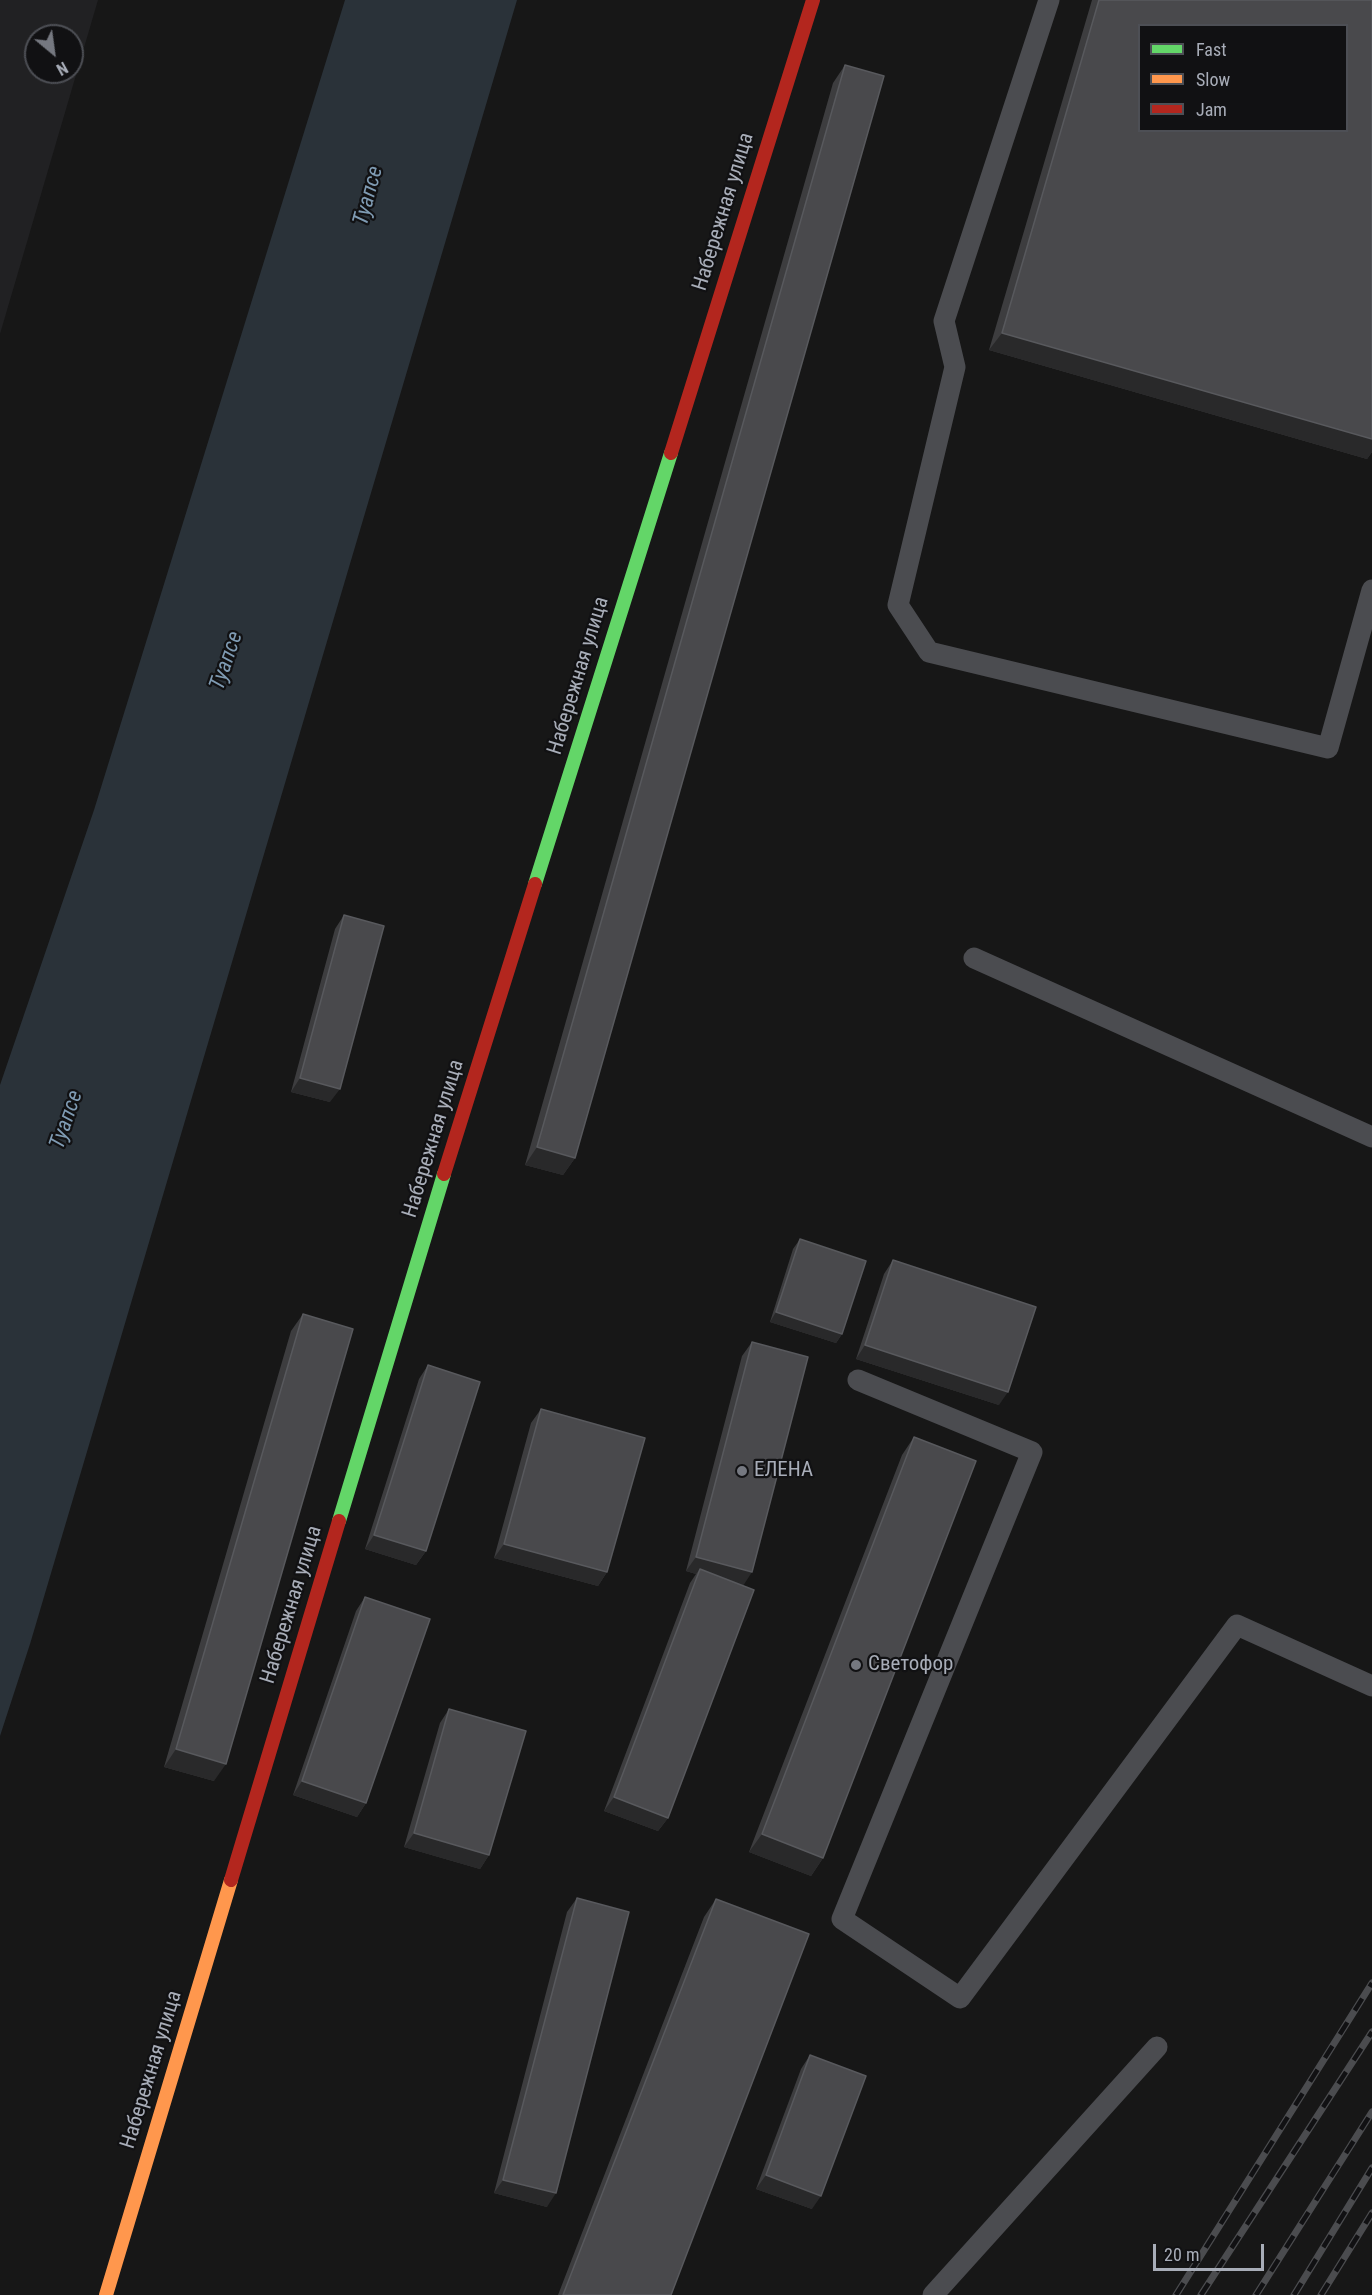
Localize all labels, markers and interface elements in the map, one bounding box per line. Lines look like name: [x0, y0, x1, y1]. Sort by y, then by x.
north arrow: [24, 24, 84, 84]
legend: [1138, 24, 1348, 132]
text: Fast: [1196, 39, 1227, 60]
text: N: [53, 58, 71, 79]
text: Slow: [1196, 69, 1230, 90]
text: Jam: [1196, 99, 1227, 120]
street label: Набережная улица: [688, 130, 760, 294]
water label: Туапсе: [348, 164, 390, 228]
street label: Набережная улица: [543, 594, 615, 758]
water label: Туапсе: [205, 628, 249, 694]
street label: Набережная улица: [398, 1057, 470, 1221]
water label: Туапсе: [45, 1087, 89, 1153]
place label: ЕЛЕНА: [754, 1458, 813, 1484]
marker: ЕЛЕНА: [735, 1464, 749, 1478]
street label: Набережная улица: [256, 1523, 328, 1687]
place label: Светофор: [868, 1652, 953, 1678]
marker: Светофор: [849, 1658, 863, 1672]
street label: Набережная улица: [116, 1988, 188, 2152]
scale bar: [1156, 2232, 1267, 2270]
text: 20 m: [1164, 2244, 1199, 2265]

